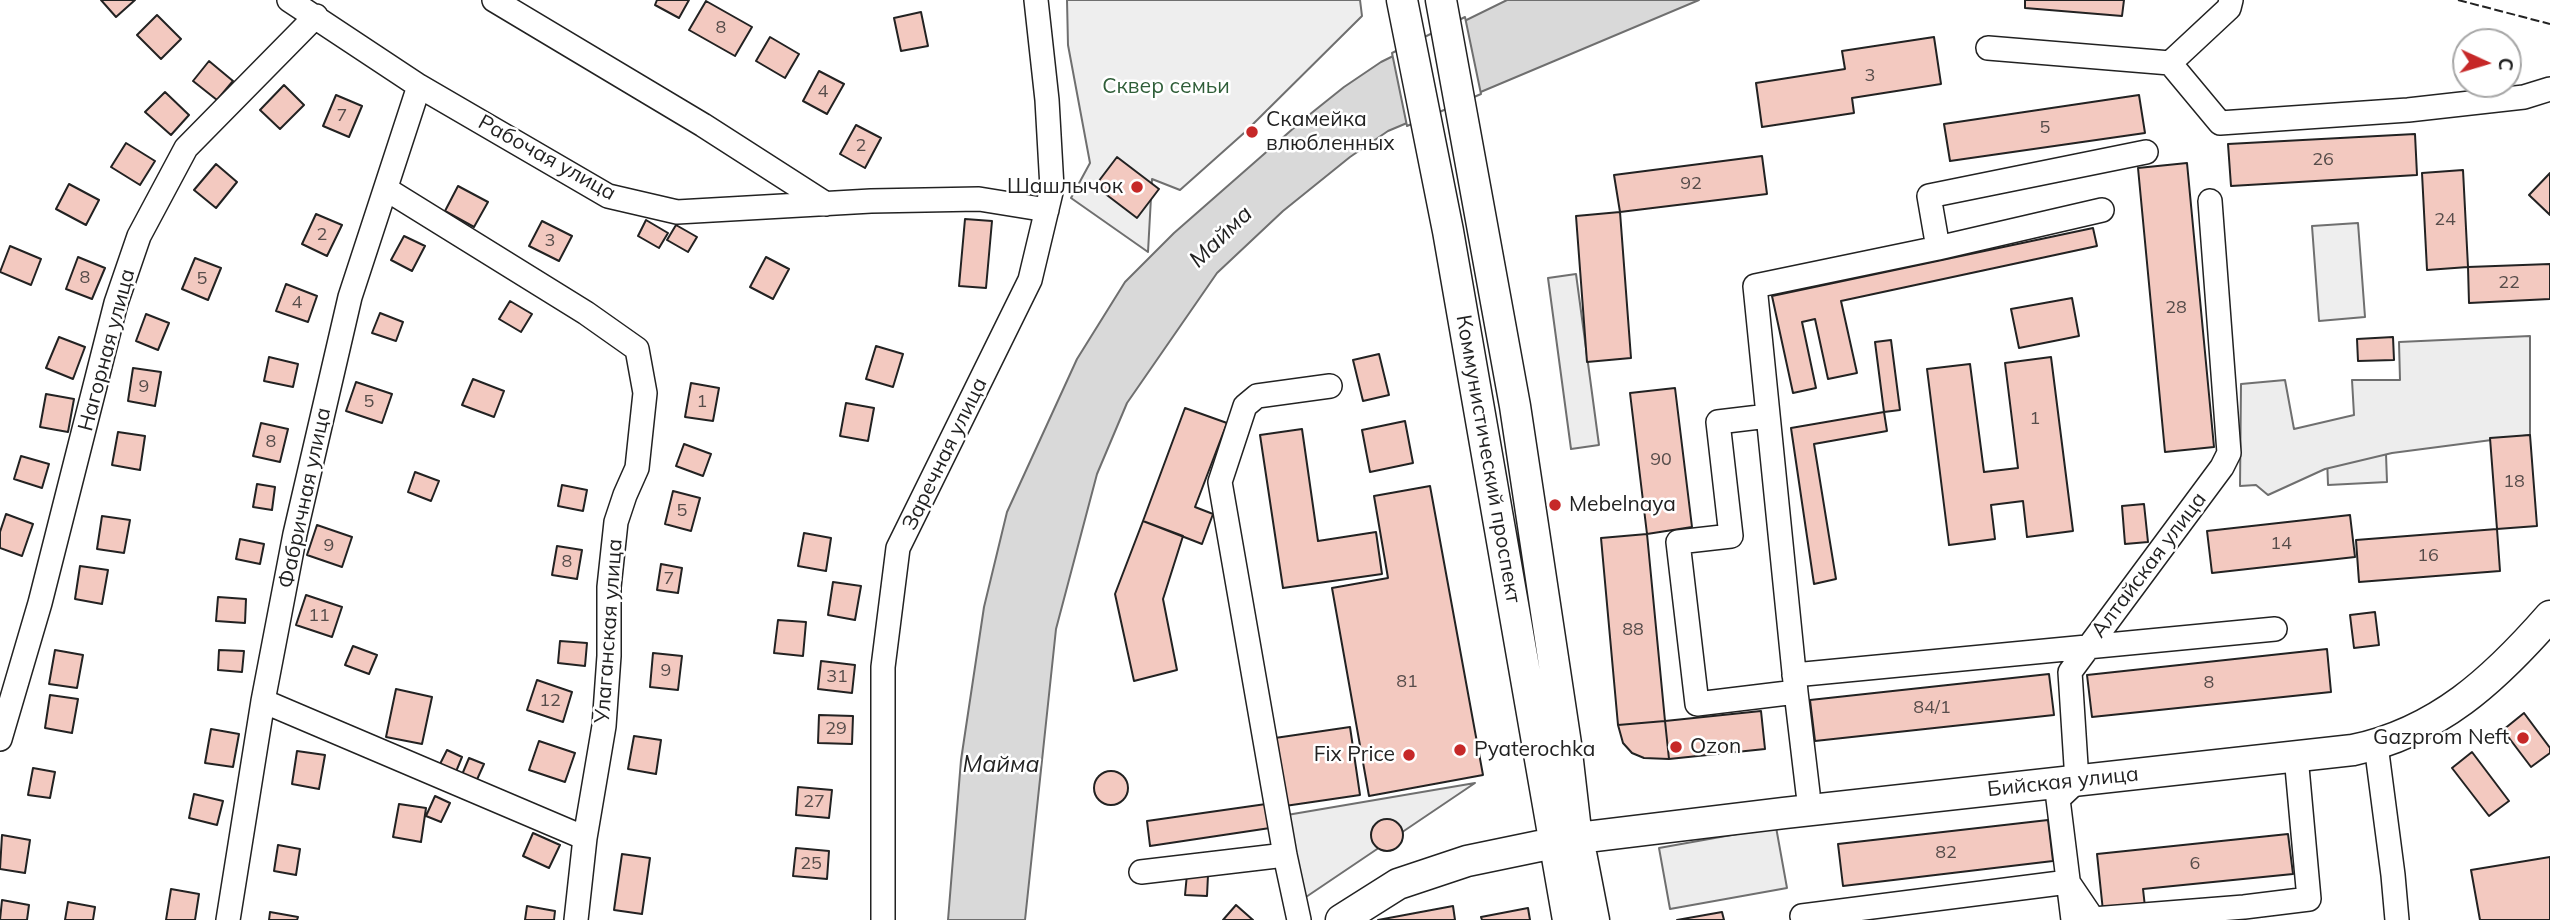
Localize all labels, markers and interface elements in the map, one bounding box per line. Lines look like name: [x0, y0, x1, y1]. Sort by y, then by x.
house number: 8: [716, 17, 726, 39]
north arrow: [2452, 28, 2522, 98]
text: С: [2494, 57, 2518, 72]
house number: 3: [1865, 65, 1875, 87]
park label: Сквер семьи: [1102, 74, 1230, 100]
house number: 4: [818, 81, 828, 103]
house number: 7: [337, 105, 347, 127]
place label: Скамейка влюбленных: [1266, 107, 1395, 157]
street label: Рабочая улица: [474, 110, 620, 206]
house number: 5: [2040, 117, 2050, 139]
marker: Скамейка влюбленных: [1244, 124, 1260, 140]
house number: 2: [856, 135, 866, 157]
house number: 26: [2312, 149, 2334, 171]
house number: 92: [1680, 173, 1702, 195]
place label: Шашлычок: [1007, 174, 1123, 200]
marker: Шашлычок: [1129, 179, 1145, 195]
water label: Майма: [1184, 200, 1258, 274]
house number: 24: [2434, 209, 2456, 231]
house number: 2: [317, 224, 327, 246]
house number: 3: [545, 230, 555, 252]
street label: Нагорная улица: [73, 266, 141, 434]
house number: 8: [80, 267, 90, 289]
house number: 5: [197, 268, 207, 290]
house number: 22: [2498, 272, 2520, 294]
house number: 4: [292, 292, 302, 314]
house number: 28: [2165, 297, 2187, 319]
street label: Коммунистический проспект: [1450, 313, 1526, 605]
street label: Заречная улица: [897, 374, 993, 534]
house number: 9: [139, 376, 149, 398]
house number: 5: [364, 391, 374, 413]
house number: 1: [697, 391, 707, 413]
street label: Фабричная улица: [274, 405, 336, 591]
house number: 1: [2030, 408, 2040, 430]
house number: 8: [266, 431, 276, 453]
house number: 90: [1650, 449, 1672, 471]
house number: 18: [2503, 471, 2525, 493]
street label: Алтайская улица: [2086, 487, 2212, 643]
place label: Mebelnaya: [1569, 492, 1676, 518]
marker: Mebelnaya: [1547, 497, 1563, 513]
house number: 5: [677, 500, 687, 522]
house number: 14: [2270, 533, 2292, 555]
house number: 9: [324, 535, 334, 557]
street label: Улаганская улица: [590, 538, 628, 724]
house number: 16: [2417, 545, 2439, 567]
house number: 8: [562, 551, 572, 573]
house number: 7: [664, 568, 674, 590]
house number: 11: [308, 605, 330, 627]
house number: 88: [1622, 619, 1644, 641]
house number: 9: [661, 660, 671, 682]
house number: 31: [826, 666, 848, 688]
house number: 81: [1396, 671, 1418, 693]
house number: 8: [2204, 672, 2214, 694]
house number: 12: [539, 690, 561, 712]
house number: 84/1: [1913, 697, 1951, 719]
house number: 29: [825, 718, 847, 740]
place label: Gazprom Neft: [2373, 725, 2509, 751]
marker: Gazprom Neft: [2515, 730, 2531, 746]
place label: Ozon: [1690, 734, 1741, 760]
place label: Pyaterochka: [1474, 737, 1595, 763]
marker: Ozon: [1668, 739, 1684, 755]
place label: Fix Price: [1314, 742, 1395, 768]
marker: Pyaterochka: [1452, 742, 1468, 758]
marker: Fix Price: [1401, 747, 1417, 763]
water label: Майма: [963, 751, 1039, 779]
street label: Бийская улица: [1986, 762, 2140, 802]
house number: 27: [803, 791, 825, 813]
house number: 82: [1935, 842, 1957, 864]
house number: 25: [800, 853, 822, 875]
house number: 6: [2190, 853, 2200, 875]

